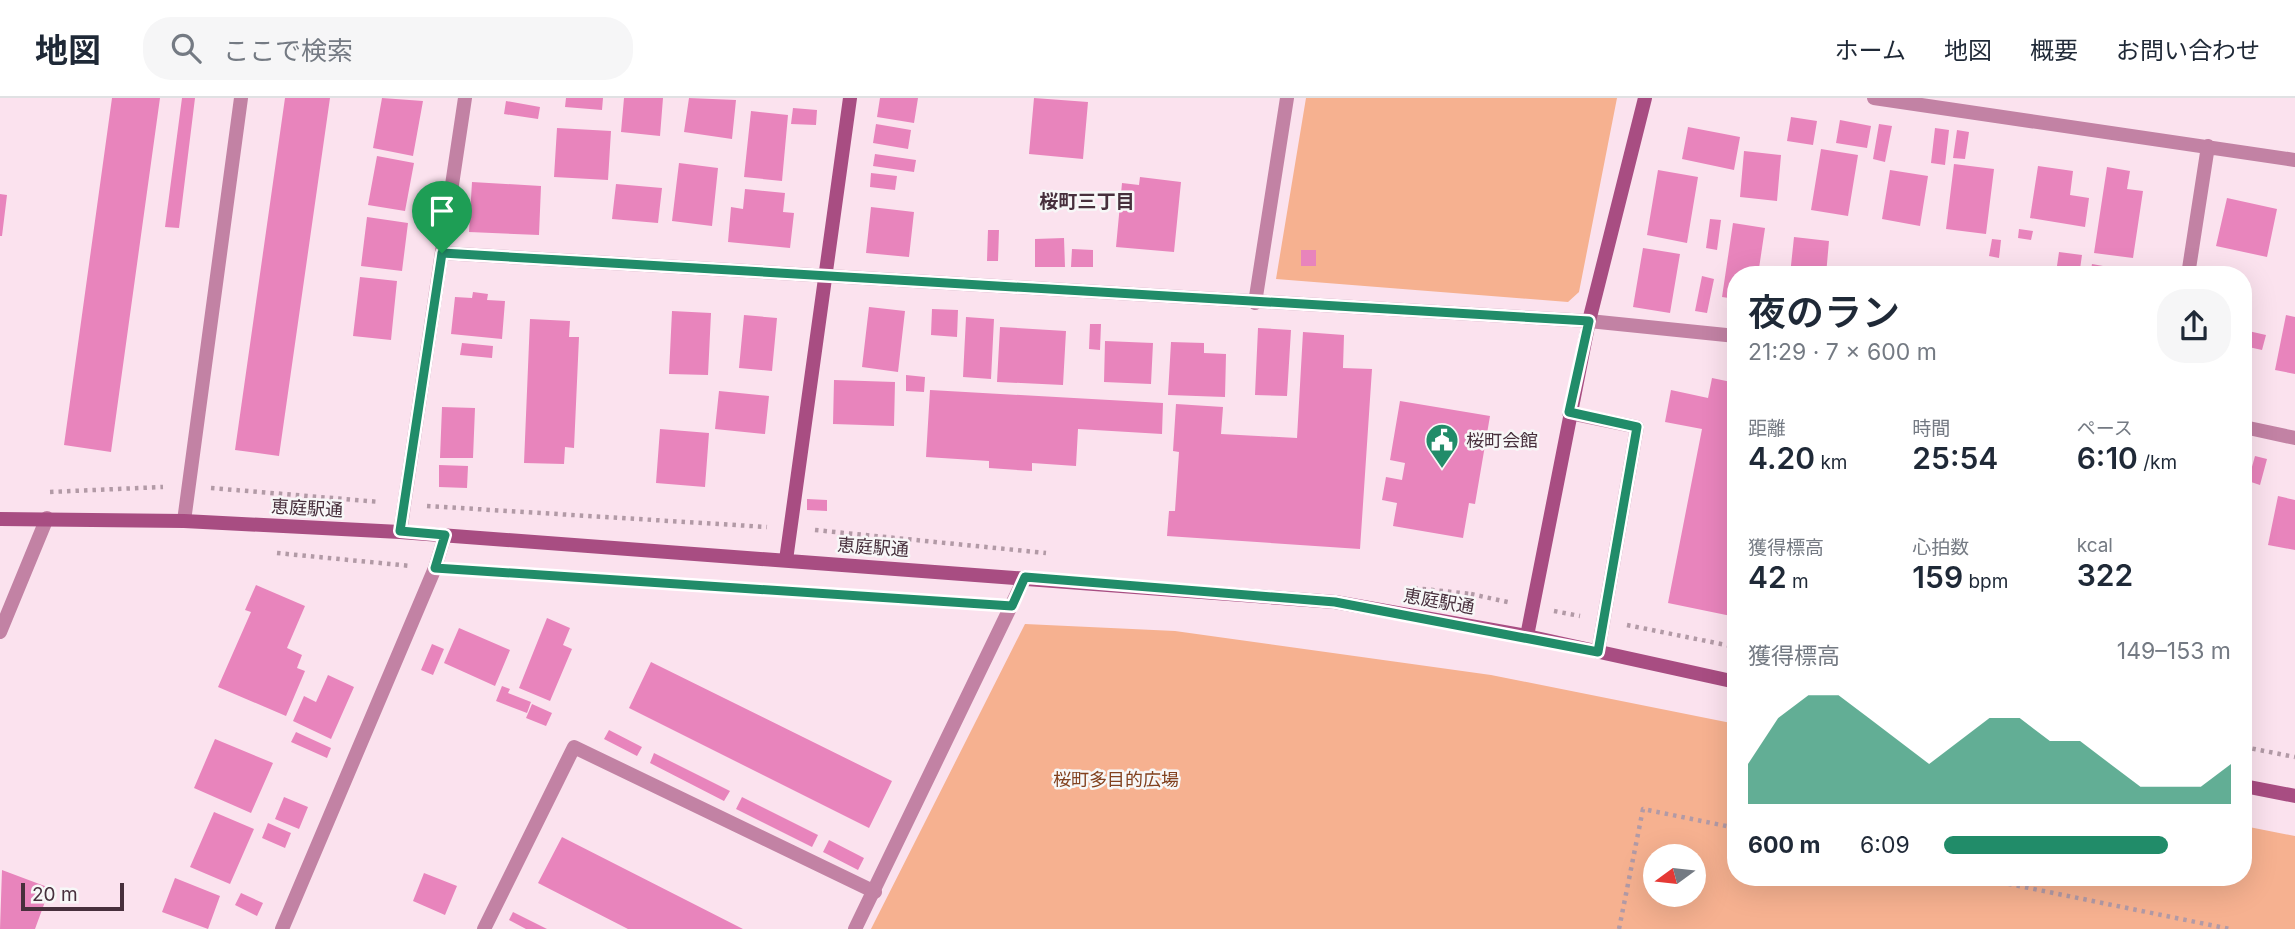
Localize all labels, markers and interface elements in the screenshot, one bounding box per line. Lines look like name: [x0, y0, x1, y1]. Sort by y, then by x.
search box: [143, 17, 633, 80]
icon: search: [167, 29, 205, 67]
text: 地図: [35, 30, 101, 70]
text: ここで検索: [223, 35, 353, 66]
text: ホーム: [1835, 36, 1906, 65]
text: 地図: [1944, 36, 1992, 65]
text: 概要: [2030, 36, 2078, 65]
text: お問い合わせ: [2116, 36, 2260, 65]
pin: [412, 181, 472, 253]
district label: 桜町三丁目: [1039, 190, 1135, 213]
icon: arrive: [423, 192, 461, 230]
text: 夜のラン: [1748, 289, 1900, 335]
button: share: [2157, 289, 2231, 363]
text: 21:29 · 7 × 600 m: [1748, 338, 1937, 366]
text: 距離: [1748, 417, 1786, 440]
text: 時間: [1912, 417, 1950, 440]
text: ペース: [2077, 417, 2133, 440]
public building icon: 桜町会館: [1423, 421, 1461, 470]
place label: 桜町会館: [1466, 430, 1538, 451]
text: 4.20: [1748, 440, 1815, 476]
text: 25:54: [1912, 440, 1998, 476]
text: 6:10: [2077, 440, 2138, 476]
text: km: [1815, 451, 1847, 474]
text: /km: [2138, 451, 2177, 474]
street label: 恵庭駅通: [270, 496, 344, 520]
street label: 恵庭駅通: [836, 534, 910, 560]
text: kcal: [2077, 534, 2113, 557]
text: 獲得標高: [1748, 536, 1824, 559]
text: 心拍数: [1912, 536, 1969, 559]
text: 322: [2077, 557, 2133, 593]
text: 42: [1748, 559, 1787, 595]
text: 159: [1912, 559, 1963, 595]
text: m: [1787, 570, 1809, 593]
text: bpm: [1963, 570, 2008, 593]
street label: 恵庭駅通: [1402, 584, 1476, 618]
text: 149–153 m: [2117, 637, 2231, 665]
text: 獲得標高: [1748, 642, 1840, 670]
park label: 桜町多目的広場: [1053, 769, 1179, 790]
text: 600 m: [1748, 831, 1820, 859]
text: 6:09: [1860, 831, 1910, 859]
north arrow: [1643, 844, 1706, 906]
map controls: [1643, 844, 1706, 907]
scale bar: [21, 880, 124, 912]
text: 20 m: [32, 883, 78, 906]

